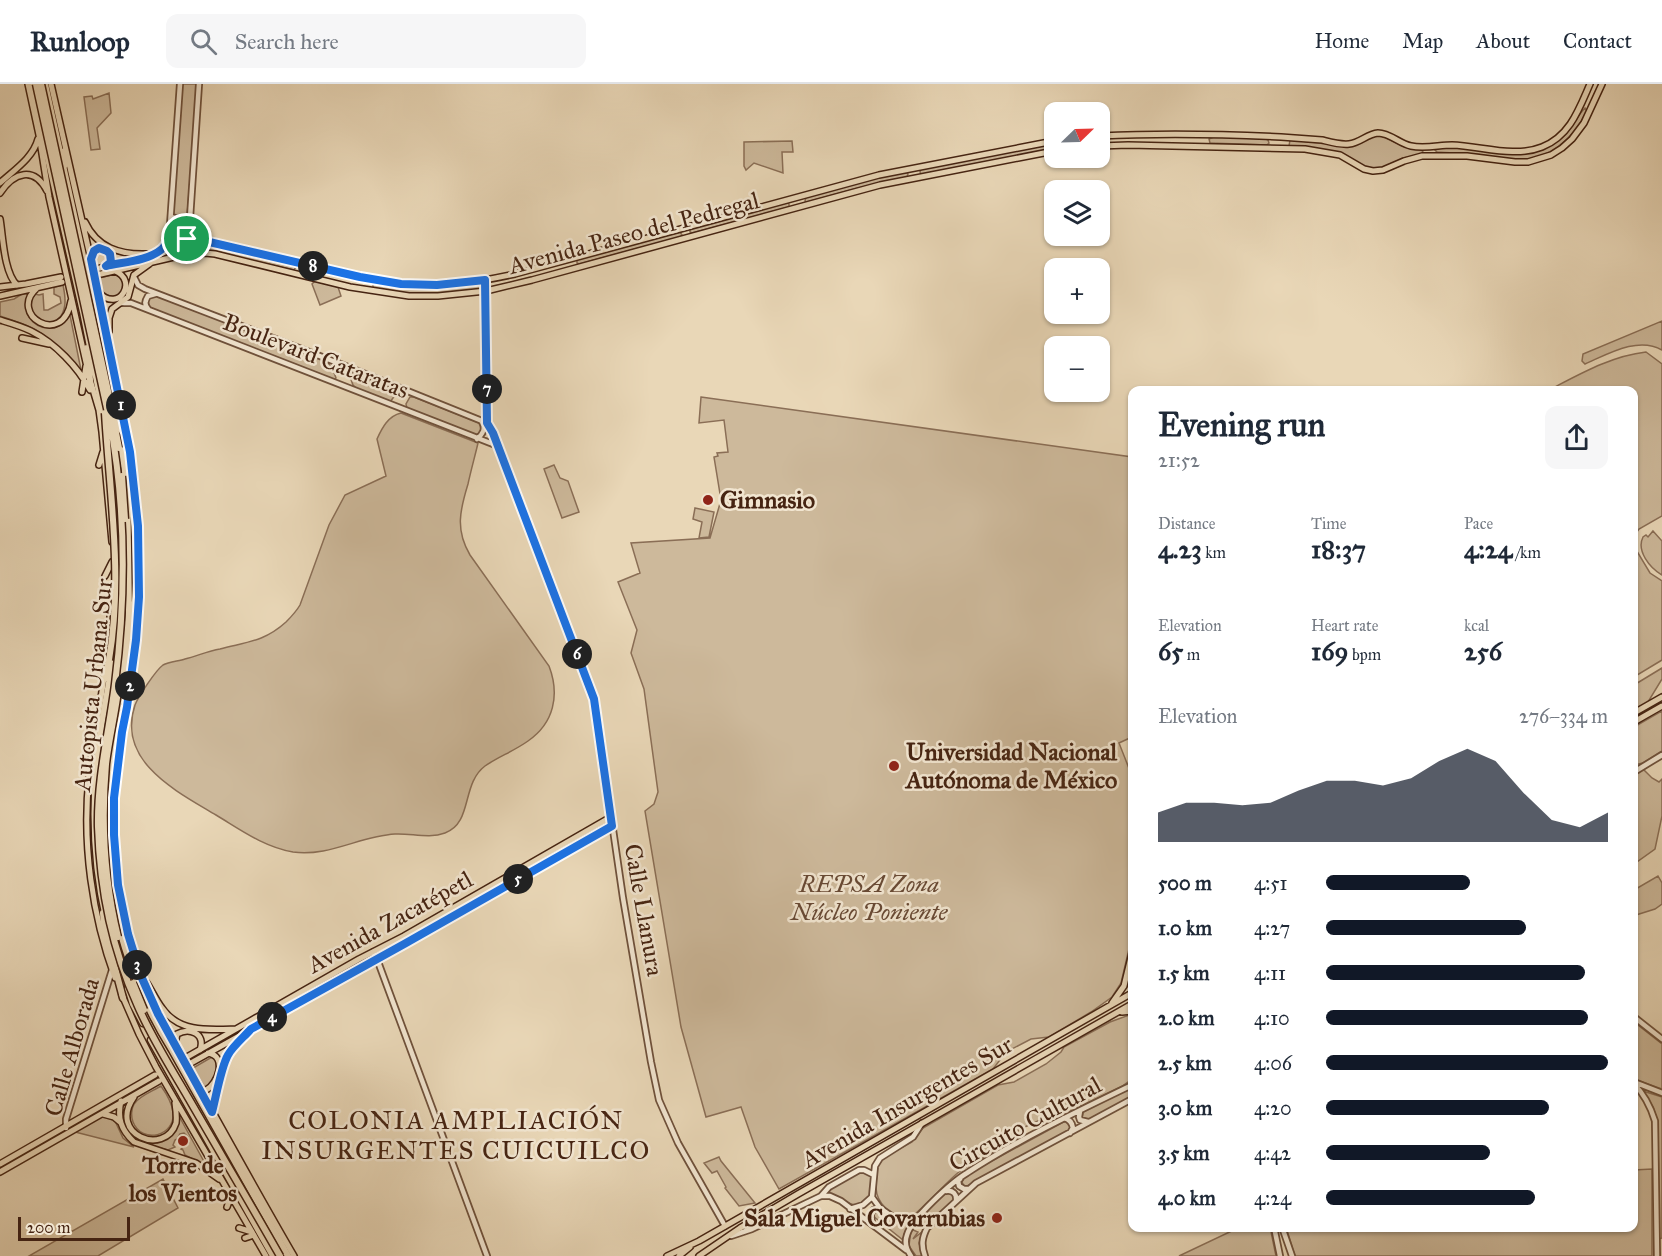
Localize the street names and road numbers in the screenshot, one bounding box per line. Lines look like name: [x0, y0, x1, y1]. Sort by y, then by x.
street label: Avenida Paseo del Pedregal: [504, 185, 763, 281]
street label: Boulevard Cataratas: [219, 307, 413, 405]
street label: Autopista Urbana Sur: [67, 577, 119, 794]
street label: Calle Llanura: [618, 841, 671, 979]
street label: Avenida Zacatépetl: [301, 864, 478, 980]
street label: Calle Alborada: [38, 974, 106, 1120]
street label: Avenida Insurgentes Sur: [795, 1029, 1018, 1175]
street label: Circuito Cultural: [944, 1070, 1107, 1178]

